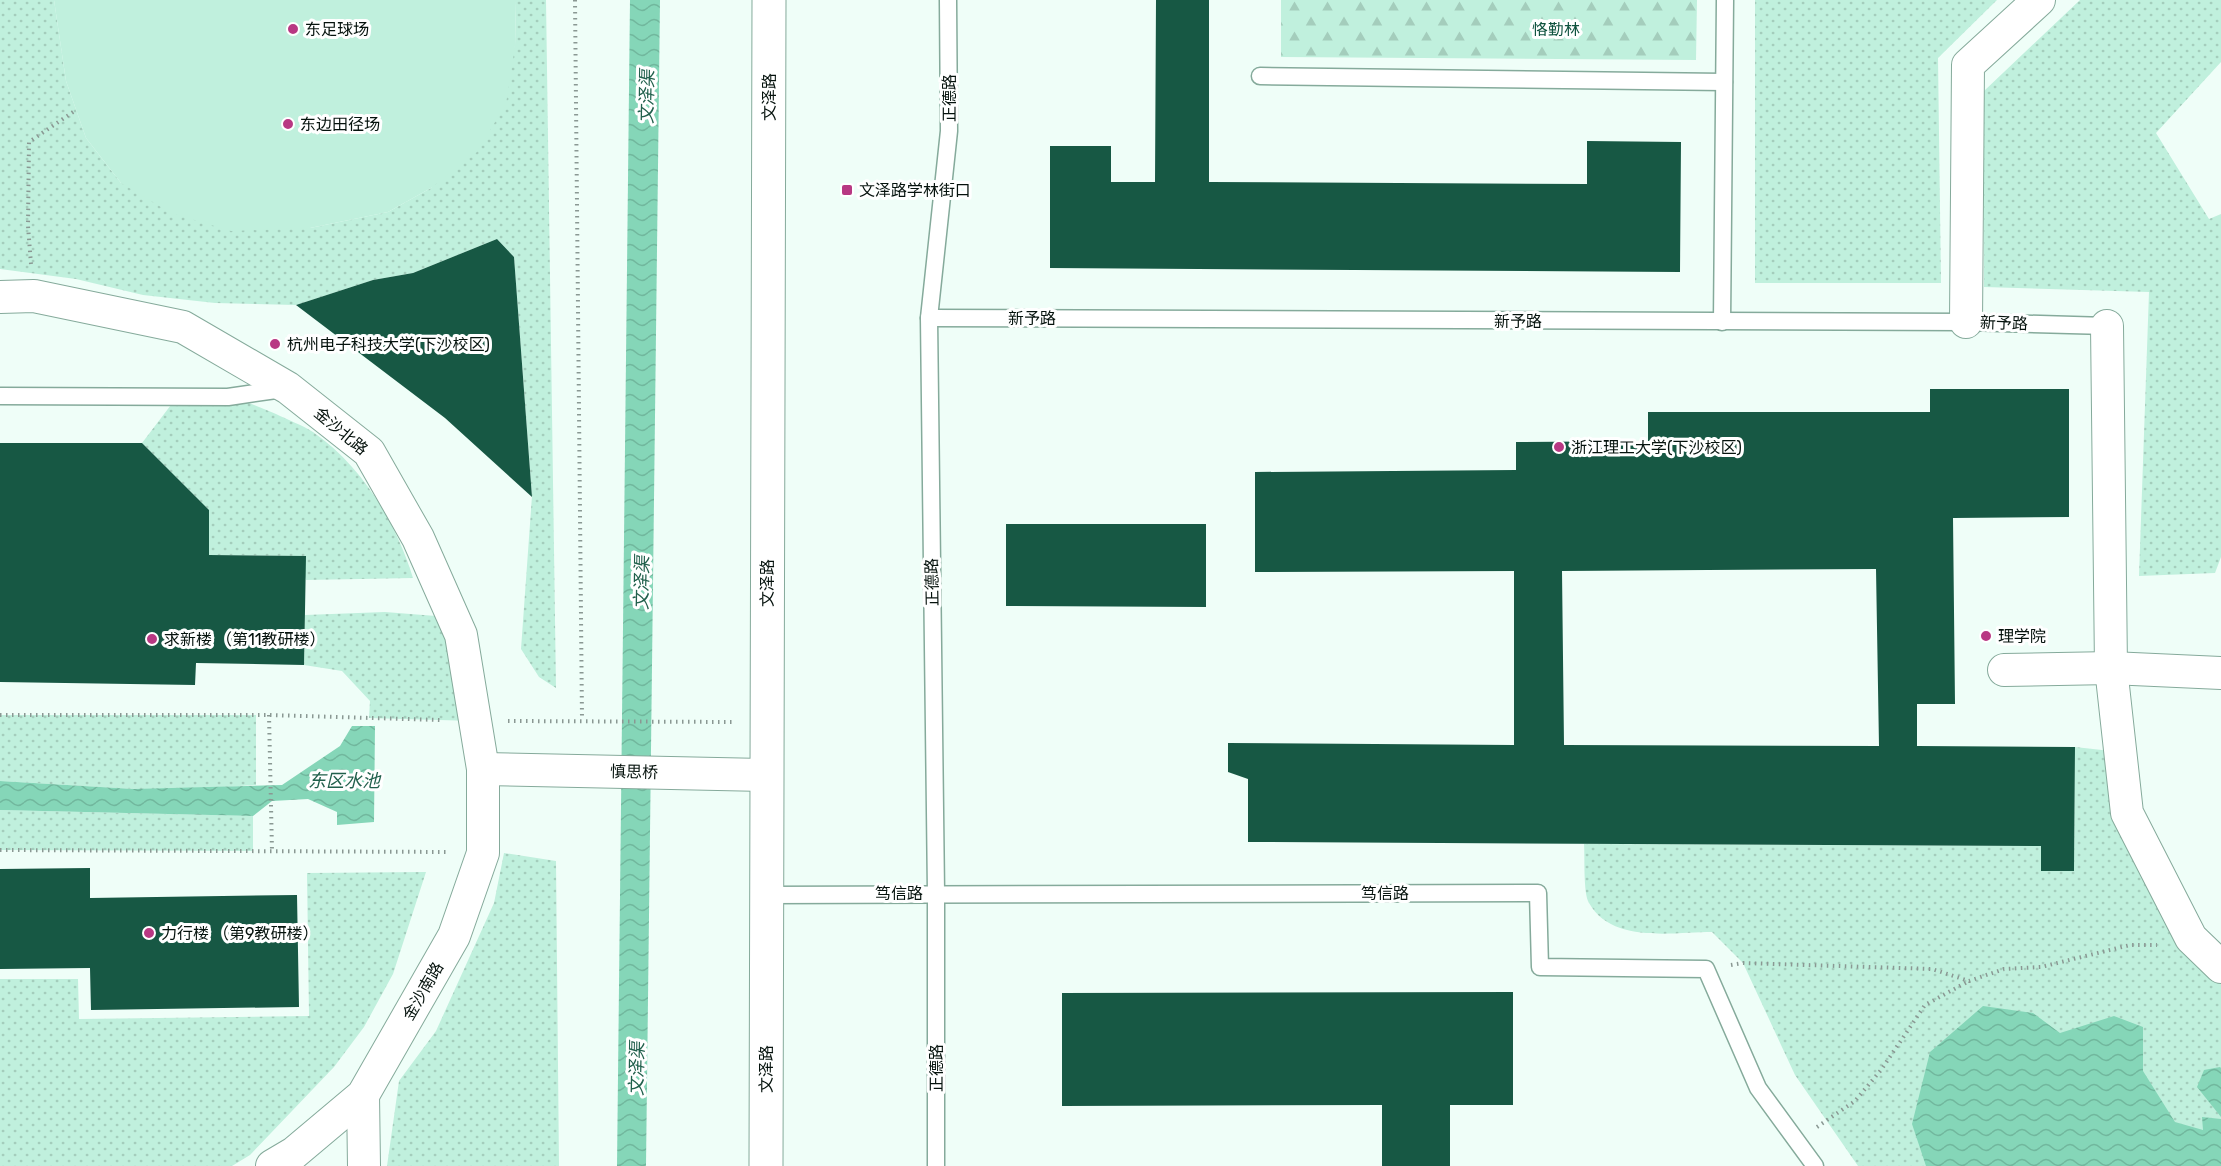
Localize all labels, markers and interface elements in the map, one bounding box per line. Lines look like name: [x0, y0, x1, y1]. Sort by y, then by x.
place label: 东足球场: [305, 20, 369, 39]
park label: 恪勤林: [1532, 20, 1580, 39]
marker: 东足球场: [286, 22, 300, 36]
water label: 文泽渠: [636, 67, 659, 124]
street label: 文泽路: [760, 73, 779, 121]
street label: 正德路: [940, 74, 959, 122]
place label: 东边田径场: [300, 115, 380, 134]
marker: 东边田径场: [281, 117, 295, 131]
place label: 文泽路学林街口: [859, 181, 971, 200]
marker: 文泽路学林街口: [840, 183, 854, 197]
street label: 新予路: [1008, 309, 1056, 328]
street label: 新予路: [1494, 312, 1542, 331]
street label: 新予路: [1980, 313, 2028, 333]
place label: 杭州电子科技大学(下沙校区): [287, 335, 490, 354]
marker: 杭州电子科技大学(下沙校区): [268, 337, 282, 351]
street label: 金沙北路: [310, 403, 372, 459]
place label: 浙江理工大学(下沙校区): [1571, 438, 1742, 457]
marker: 浙江理工大学(下沙校区): [1552, 440, 1566, 454]
water label: 文泽渠: [631, 553, 654, 610]
street label: 正德路: [922, 558, 942, 606]
street label: 文泽路: [758, 559, 777, 607]
place label: 理学院: [1998, 627, 2046, 646]
marker: 理学院: [1979, 629, 1993, 643]
place label: 求新楼 （第11教研楼）: [164, 630, 326, 649]
marker: 求新楼 （第11教研楼）: [145, 632, 159, 646]
street label: 慎思桥: [610, 762, 658, 782]
water label: 东区水池: [308, 770, 382, 792]
street label: 笃信路: [875, 884, 923, 903]
street label: 笃信路: [1361, 884, 1409, 903]
place label: 力行楼 （第9教研楼）: [161, 924, 318, 943]
marker: 力行楼 （第9教研楼）: [142, 926, 156, 940]
street label: 金沙南路: [399, 959, 447, 1023]
water label: 文泽渠: [626, 1039, 649, 1096]
street label: 正德路: [927, 1044, 946, 1092]
street label: 文泽路: [757, 1045, 776, 1093]

